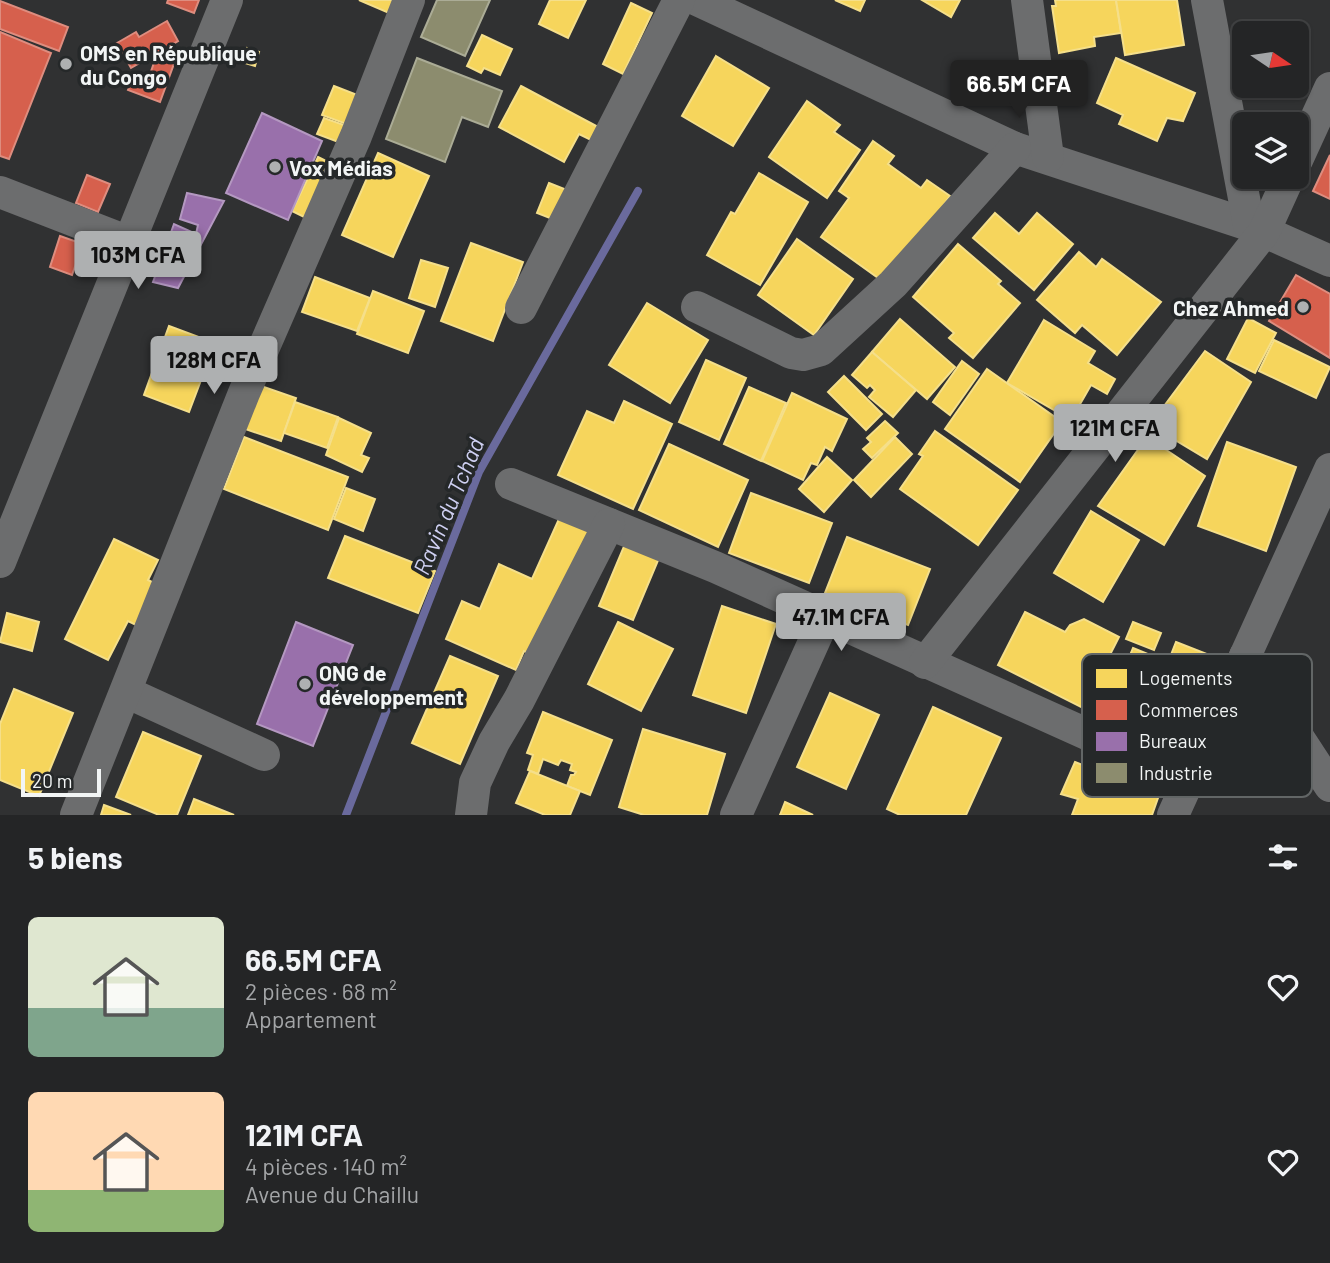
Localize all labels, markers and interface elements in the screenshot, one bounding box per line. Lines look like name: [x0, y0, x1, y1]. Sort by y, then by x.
north arrow: [1232, 21, 1309, 98]
map controls: [1232, 21, 1309, 189]
place label: OMS en République du Congo: [80, 40, 257, 89]
marker: OMS en République du Congo: [58, 56, 74, 72]
pin: 66.5M CFA: [939, 60, 1099, 120]
text: 66.5M CFA: [967, 69, 1071, 97]
button: layers: [1232, 112, 1309, 189]
place label: Vox Médias: [289, 155, 393, 180]
marker: Vox Médias: [267, 159, 283, 175]
pin: 103M CFA: [66, 232, 210, 291]
text: 103M CFA: [90, 240, 186, 268]
place label: Chez Ahmed: [1173, 295, 1289, 320]
marker: Chez Ahmed: [1295, 299, 1311, 315]
pin: 128M CFA: [142, 336, 286, 396]
text: 128M CFA: [166, 345, 262, 373]
pin: 121M CFA: [1043, 405, 1187, 464]
text: 121M CFA: [1070, 413, 1160, 441]
water label: Ravin du Tchad: [407, 433, 489, 579]
pin: 47.1M CFA: [761, 594, 921, 653]
text: 47.1M CFA: [792, 602, 890, 630]
legend: [1082, 654, 1312, 797]
place label: ONG de développement: [319, 660, 464, 709]
text: Logements: [1139, 666, 1232, 689]
marker: ONG de développement: [297, 676, 313, 692]
text: Commerces: [1139, 698, 1238, 721]
text: Bureaux: [1139, 729, 1207, 752]
text: Industrie: [1139, 761, 1213, 784]
scale bar: [21, 766, 102, 798]
text: 20 m: [32, 769, 72, 792]
icon: filters: [1264, 838, 1302, 876]
text: 5 biens: [28, 839, 123, 875]
text: 66.5M CFA: [245, 941, 382, 977]
icon: home: [84, 945, 168, 1029]
icon: heart: [1264, 968, 1302, 1006]
text: 2 pièces · 68 m²: [245, 977, 397, 1005]
text: Appartement: [245, 1005, 377, 1033]
text: 121M CFA: [245, 1116, 363, 1152]
icon: home: [84, 1120, 168, 1204]
icon: heart: [1264, 1143, 1302, 1181]
text: 4 pièces · 140 m²: [245, 1152, 407, 1180]
text: Avenue du Chaillu: [245, 1180, 419, 1208]

